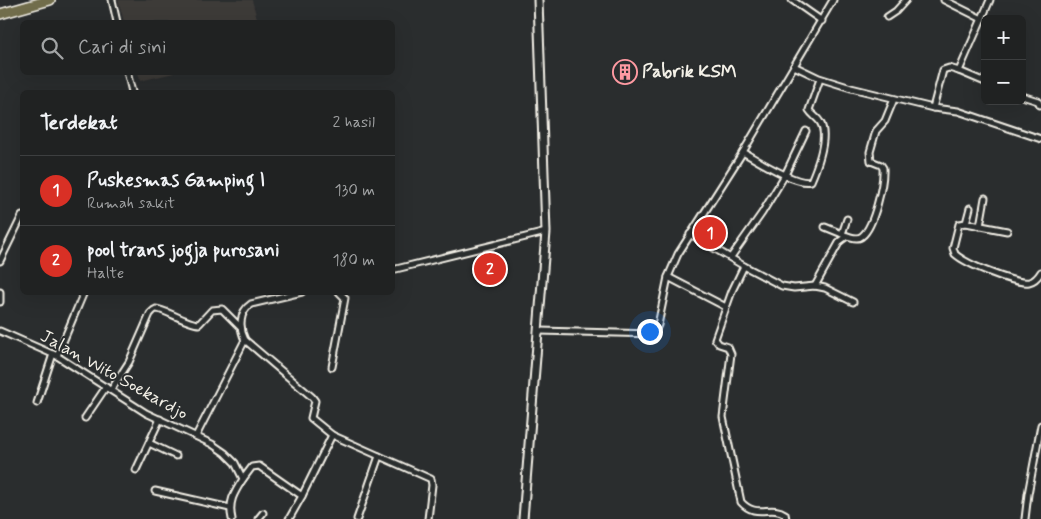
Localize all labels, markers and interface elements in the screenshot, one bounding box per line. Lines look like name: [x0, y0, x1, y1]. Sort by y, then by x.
map controls: [981, 15, 1026, 105]
button: +: [981, 15, 1026, 60]
search box: [20, 20, 395, 75]
icon: search: [38, 34, 66, 62]
text: Cari di sini: [78, 35, 166, 60]
building icon: Pabrik KSM: [612, 59, 638, 85]
place label: Pabrik KSM: [642, 60, 737, 84]
button: −: [981, 60, 1026, 105]
text: Terdekat: [40, 109, 118, 137]
text: 2 hasil: [333, 112, 375, 133]
text: Puskesmas Gamping I: [87, 168, 265, 193]
text: 1: [52, 180, 60, 201]
text: 130 m: [334, 180, 375, 201]
text: Rumah sakit: [87, 193, 175, 214]
pin: 1: [694, 214, 726, 252]
text: pool trans jogja purosani: [87, 238, 279, 263]
text: 2: [52, 250, 60, 271]
text: 180 m: [332, 250, 375, 271]
pin: 2: [474, 250, 506, 288]
text: Halte: [87, 263, 124, 284]
your location: [637, 319, 663, 345]
street label: Jalan Wito Soekardjo: [36, 324, 192, 426]

